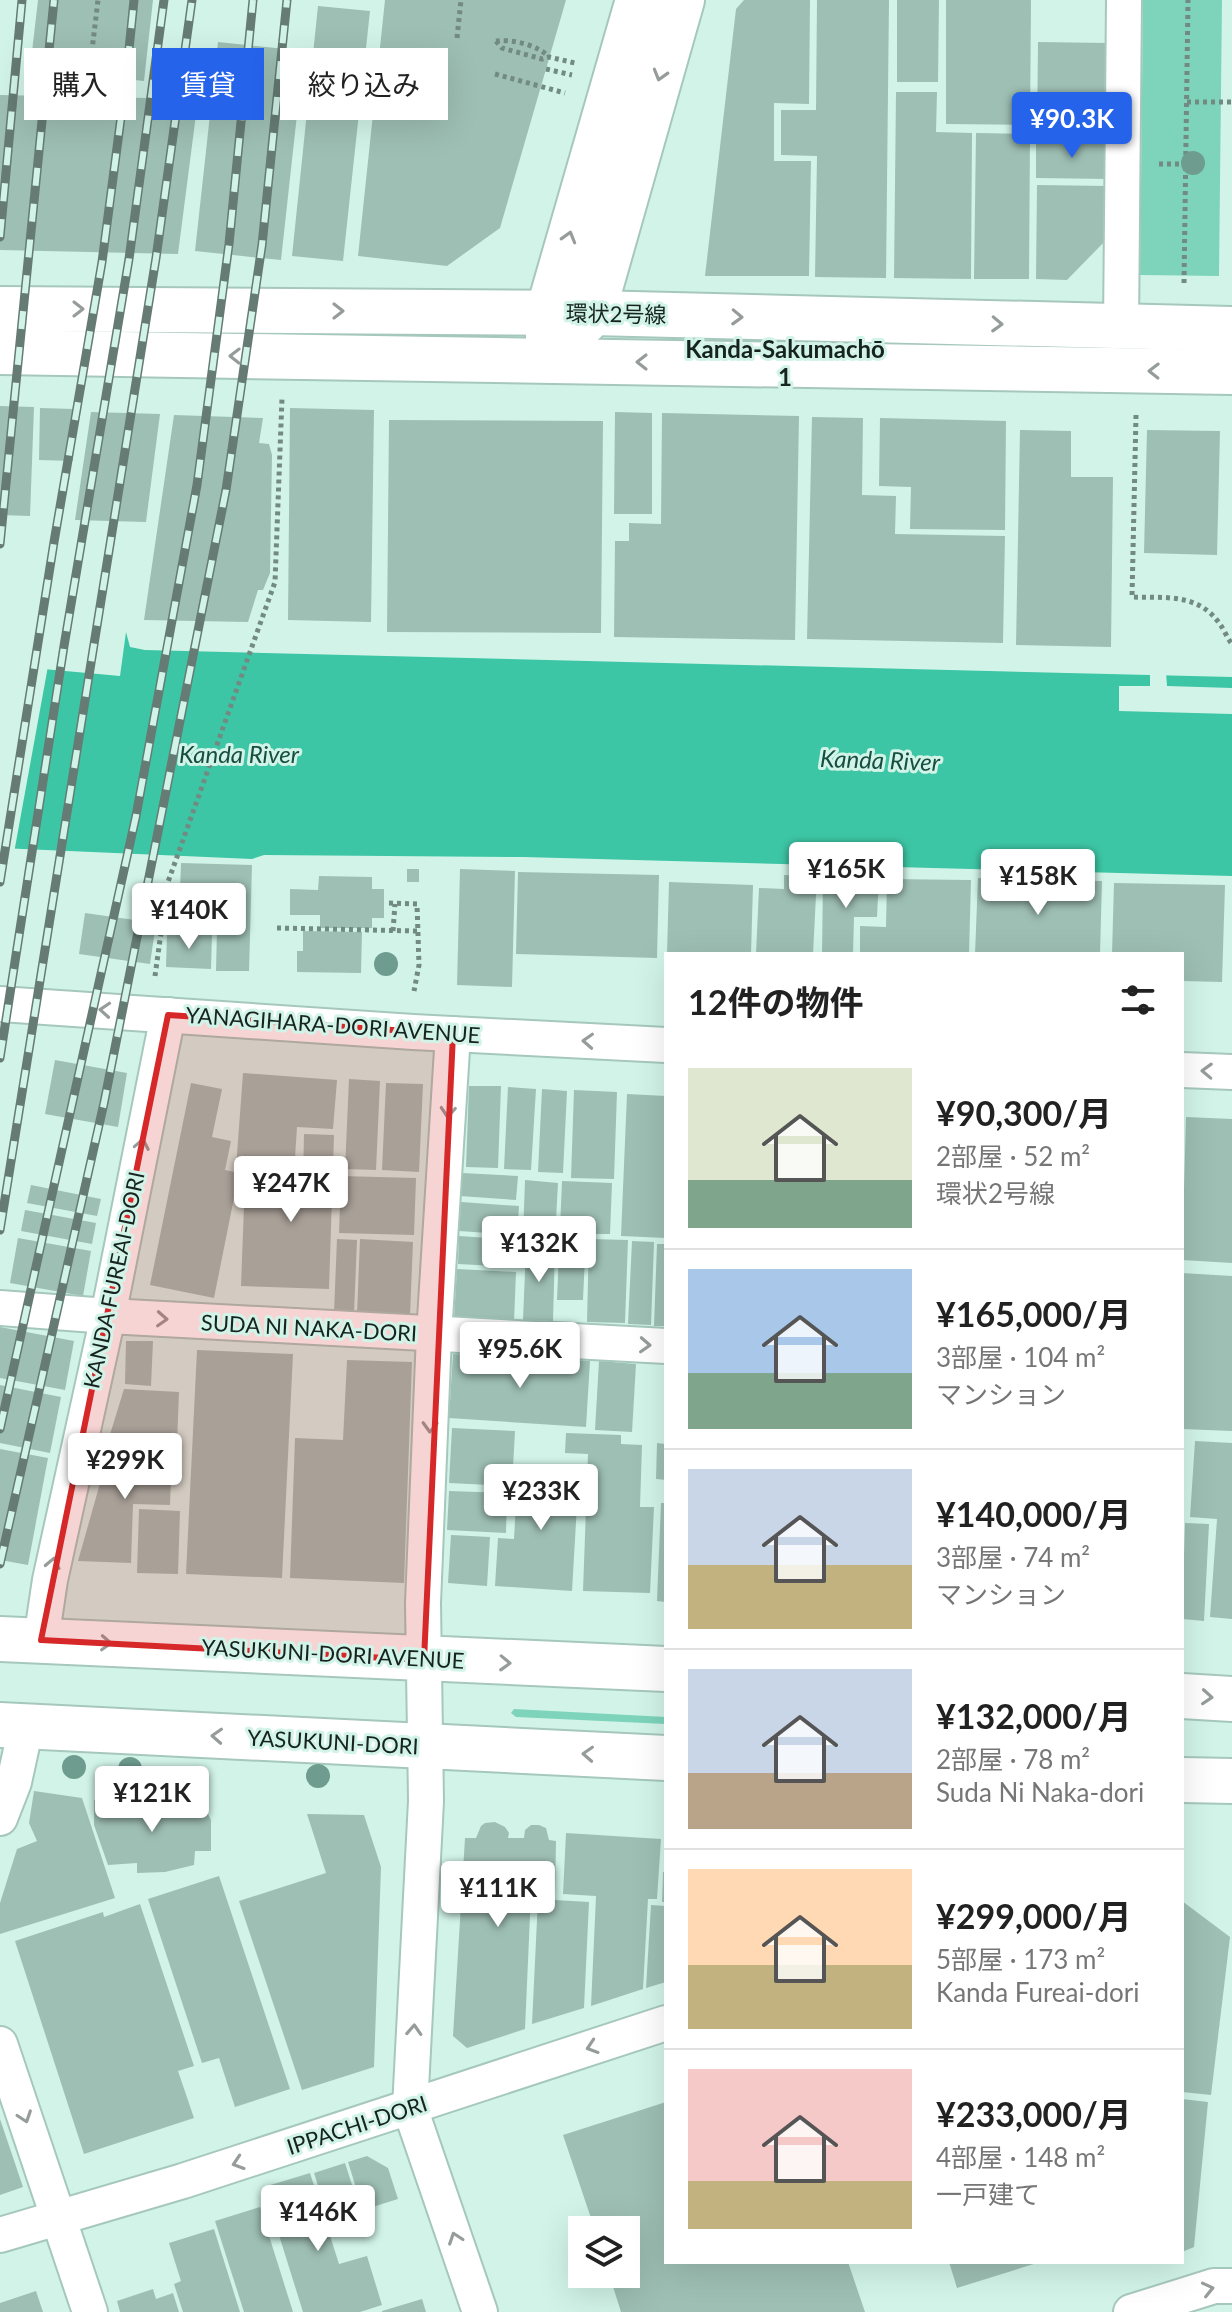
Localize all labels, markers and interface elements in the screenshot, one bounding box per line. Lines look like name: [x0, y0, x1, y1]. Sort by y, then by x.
chip: 購入: [24, 48, 136, 120]
chip: 賃貸: [152, 48, 264, 120]
chip: 絞り込み: [280, 48, 448, 120]
one-way arrow: [653, 67, 669, 81]
pin: ¥90.3K: [1007, 92, 1137, 160]
text: ¥90.3K: [1030, 102, 1114, 134]
one-way arrow: [560, 231, 576, 245]
street label: 環状2号線: [565, 299, 667, 328]
one-way arrow: [72, 300, 85, 318]
one-way arrow: [332, 302, 345, 320]
one-way arrow: [732, 308, 744, 325]
one-way arrow: [991, 316, 1004, 333]
district label: Kanda-Sakumachō 1: [685, 334, 885, 391]
one-way arrow: [228, 347, 241, 365]
one-way arrow: [635, 353, 648, 371]
one-way arrow: [1147, 362, 1160, 379]
water label: Kanda River: [179, 739, 300, 768]
water label: Kanda River: [820, 743, 941, 776]
pin: ¥165K: [790, 842, 902, 910]
pin: ¥158K: [982, 849, 1094, 917]
text: ¥165K: [807, 852, 885, 884]
text: ¥158K: [999, 859, 1077, 891]
pin: ¥140K: [133, 883, 245, 951]
text: ¥140K: [150, 893, 228, 925]
icon: filters: [1116, 978, 1160, 1022]
text: 12件の物件: [688, 981, 863, 1022]
street label: YANAGIHARA-DORI AVENUE: [185, 1001, 481, 1048]
one-way arrow: [98, 1002, 111, 1019]
one-way arrow: [581, 1032, 594, 1049]
one-way arrow: [1200, 1063, 1213, 1080]
text: ¥90,300/月: [936, 1092, 1112, 1133]
icon: home: [752, 1100, 848, 1196]
one-way arrow: [440, 1106, 457, 1119]
one-way arrow: [132, 1138, 149, 1151]
text: 2部屋 · 52 m²: [936, 1140, 1090, 1172]
pin: ¥247K: [235, 1156, 347, 1224]
text: ¥247K: [252, 1166, 330, 1198]
street label: KANDA FUREAI-DORI: [77, 1169, 150, 1391]
text: 環状2号線: [936, 1177, 1055, 1209]
pin: ¥132K: [483, 1216, 595, 1284]
text: ¥132K: [500, 1226, 578, 1258]
text: ¥165,000/月: [936, 1293, 1132, 1334]
icon: home: [752, 1301, 848, 1397]
street label: SUDA NI NAKA-DORI: [200, 1308, 418, 1347]
one-way arrow: [156, 1311, 169, 1328]
pin: ¥95.6K: [455, 1322, 585, 1390]
text: ¥95.6K: [478, 1332, 562, 1364]
one-way arrow: [639, 1337, 652, 1354]
text: 3部屋 · 104 m²: [936, 1341, 1105, 1373]
text: マンション: [936, 1378, 1066, 1410]
one-way arrow: [422, 1421, 439, 1434]
pin: ¥299K: [69, 1433, 181, 1501]
text: ¥299K: [86, 1443, 164, 1475]
pin: ¥233K: [485, 1464, 597, 1532]
text: ¥233K: [502, 1474, 580, 1506]
text: ¥140,000/月: [936, 1493, 1132, 1534]
icon: home: [752, 1501, 848, 1597]
text: 3部屋 · 74 m²: [936, 1541, 1090, 1573]
one-way arrow: [44, 1557, 61, 1570]
text: マンション: [936, 1578, 1066, 1610]
street label: YASUKUNI-DORI AVENUE: [201, 1633, 465, 1674]
one-way arrow: [100, 1635, 113, 1652]
one-way arrow: [499, 1654, 512, 1671]
one-way arrow: [1201, 1688, 1214, 1705]
text: ¥132,000/月: [936, 1695, 1132, 1736]
icon: home: [752, 1701, 848, 1797]
street label: YASUKUNI-DORI: [247, 1724, 419, 1759]
one-way arrow: [210, 1728, 223, 1745]
text: 2部屋 · 78 m²: [936, 1743, 1090, 1775]
one-way arrow: [581, 1746, 594, 1763]
pin: ¥121K: [96, 1766, 208, 1834]
text: ¥121K: [113, 1776, 191, 1808]
text: Suda Ni Naka-dori: [936, 1776, 1144, 1808]
pin: ¥111K: [442, 1861, 554, 1929]
text: ¥111K: [459, 1871, 537, 1903]
text: ¥299,000/月: [936, 1895, 1132, 1936]
icon: home: [752, 1901, 848, 1997]
text: 5部屋 · 173 m²: [936, 1943, 1105, 1975]
text: Kanda Fureai-dori: [936, 1976, 1139, 2008]
one-way arrow: [405, 2023, 422, 2036]
one-way arrow: [586, 2038, 599, 2054]
street label: IPPACHI-DORI: [283, 2089, 430, 2160]
text: ¥233,000/月: [936, 2093, 1132, 2134]
icon: home: [752, 2101, 848, 2197]
one-way arrow: [16, 2110, 32, 2124]
text: 4部屋 · 148 m²: [936, 2141, 1105, 2173]
one-way arrow: [232, 2154, 246, 2170]
text: 一戸建て: [936, 2178, 1040, 2210]
pin: ¥146K: [262, 2185, 374, 2253]
text: ¥146K: [279, 2195, 357, 2227]
map controls: [568, 2216, 640, 2288]
button: layers: [568, 2216, 640, 2288]
one-way arrow: [448, 2232, 464, 2246]
one-way arrow: [1201, 2281, 1215, 2298]

